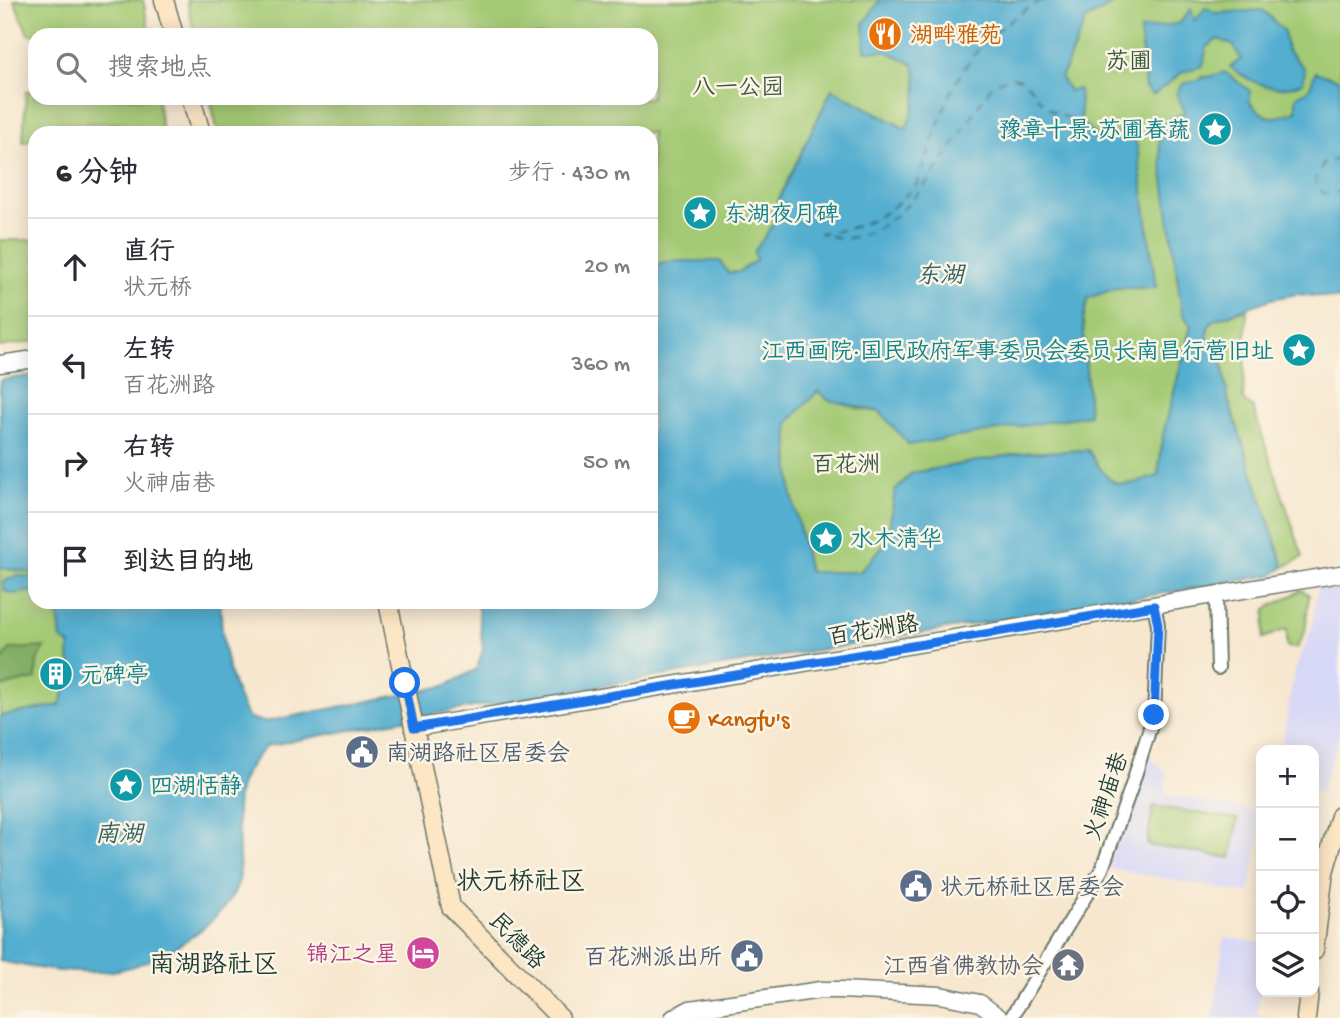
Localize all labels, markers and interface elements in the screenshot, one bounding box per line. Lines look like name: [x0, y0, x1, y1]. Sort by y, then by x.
restaurant icon: 湖畔雅苑: [866, 15, 904, 53]
place label: 湖畔雅苑: [910, 23, 1002, 51]
search box: [28, 28, 658, 105]
icon: search: [52, 48, 90, 86]
park label: 苏圃: [1106, 49, 1152, 77]
text: 搜索地点: [108, 55, 212, 86]
park label: 八一公园: [692, 76, 784, 103]
place icon: 豫章十景·苏圃春蔬: [1196, 110, 1234, 148]
place label: 豫章十景·苏圃春蔬: [999, 117, 1190, 146]
text: 6 分钟: [56, 158, 138, 193]
text: 步行 · 430 m: [508, 161, 630, 188]
place icon: 东湖夜月碑: [681, 194, 719, 232]
place label: 东湖夜月碑: [724, 202, 839, 230]
text: 直行: [123, 239, 175, 270]
icon: ahead: [56, 248, 94, 286]
text: 20 m: [584, 254, 630, 281]
water label: 东湖: [916, 262, 967, 292]
text: 状元桥: [123, 276, 192, 303]
place icon: 江西画院·国民政府军事委员会委员长南昌行营旧址: [1280, 331, 1318, 369]
text: 左转: [123, 337, 175, 368]
place label: 江西画院·国民政府军事委员会委员长南昌行营旧址: [761, 338, 1274, 367]
icon: left: [56, 346, 94, 384]
text: 360 m: [572, 352, 630, 379]
text: 百花洲路: [123, 374, 215, 401]
text: 右转: [123, 435, 175, 466]
icon: right: [56, 444, 94, 482]
text: 50 m: [583, 450, 630, 477]
park label: 百花洲: [812, 452, 881, 480]
text: 火神庙巷: [123, 472, 215, 499]
place icon: 水木清华: [807, 519, 845, 557]
place label: 水木清华: [850, 526, 942, 555]
icon: arrive: [56, 542, 94, 580]
text: 到达目的地: [123, 549, 253, 580]
street label: 百花洲路: [826, 611, 921, 653]
building icon: 元碑亭: [37, 655, 75, 693]
place label: 元碑亭: [80, 663, 149, 691]
route start: [389, 667, 420, 698]
cafe icon: Kangfu's: [665, 699, 703, 737]
route end: [1138, 699, 1169, 730]
place label: Kangfu's: [708, 708, 790, 735]
public building icon: 南湖路社区居委会: [343, 733, 381, 771]
place label: 南湖路社区居委会: [386, 740, 570, 769]
map controls: [1256, 745, 1319, 997]
button: +: [1256, 745, 1319, 808]
street label: 火神庙巷: [1080, 748, 1136, 845]
place icon: 四湖恬静: [107, 766, 145, 804]
place label: 四湖恬静: [150, 773, 242, 802]
button: −: [1256, 808, 1319, 871]
water label: 南湖: [95, 821, 146, 851]
public building icon: 状元桥社区居委会: [897, 867, 935, 905]
district label: 状元桥社区: [456, 868, 586, 900]
button: locate: [1256, 871, 1319, 934]
place label: 状元桥社区居委会: [940, 874, 1124, 903]
street label: 民德路: [482, 908, 550, 977]
hotel icon: 锦江之星: [404, 934, 442, 972]
button: layers: [1256, 934, 1319, 997]
public building icon: 百花洲派出所: [728, 937, 766, 975]
place label: 锦江之星: [306, 942, 398, 970]
place label: 百花洲派出所: [584, 945, 722, 973]
temple icon: 江西省佛教协会: [1049, 946, 1087, 984]
district label: 南湖路社区: [149, 950, 279, 983]
place label: 江西省佛教协会: [883, 953, 1044, 982]

